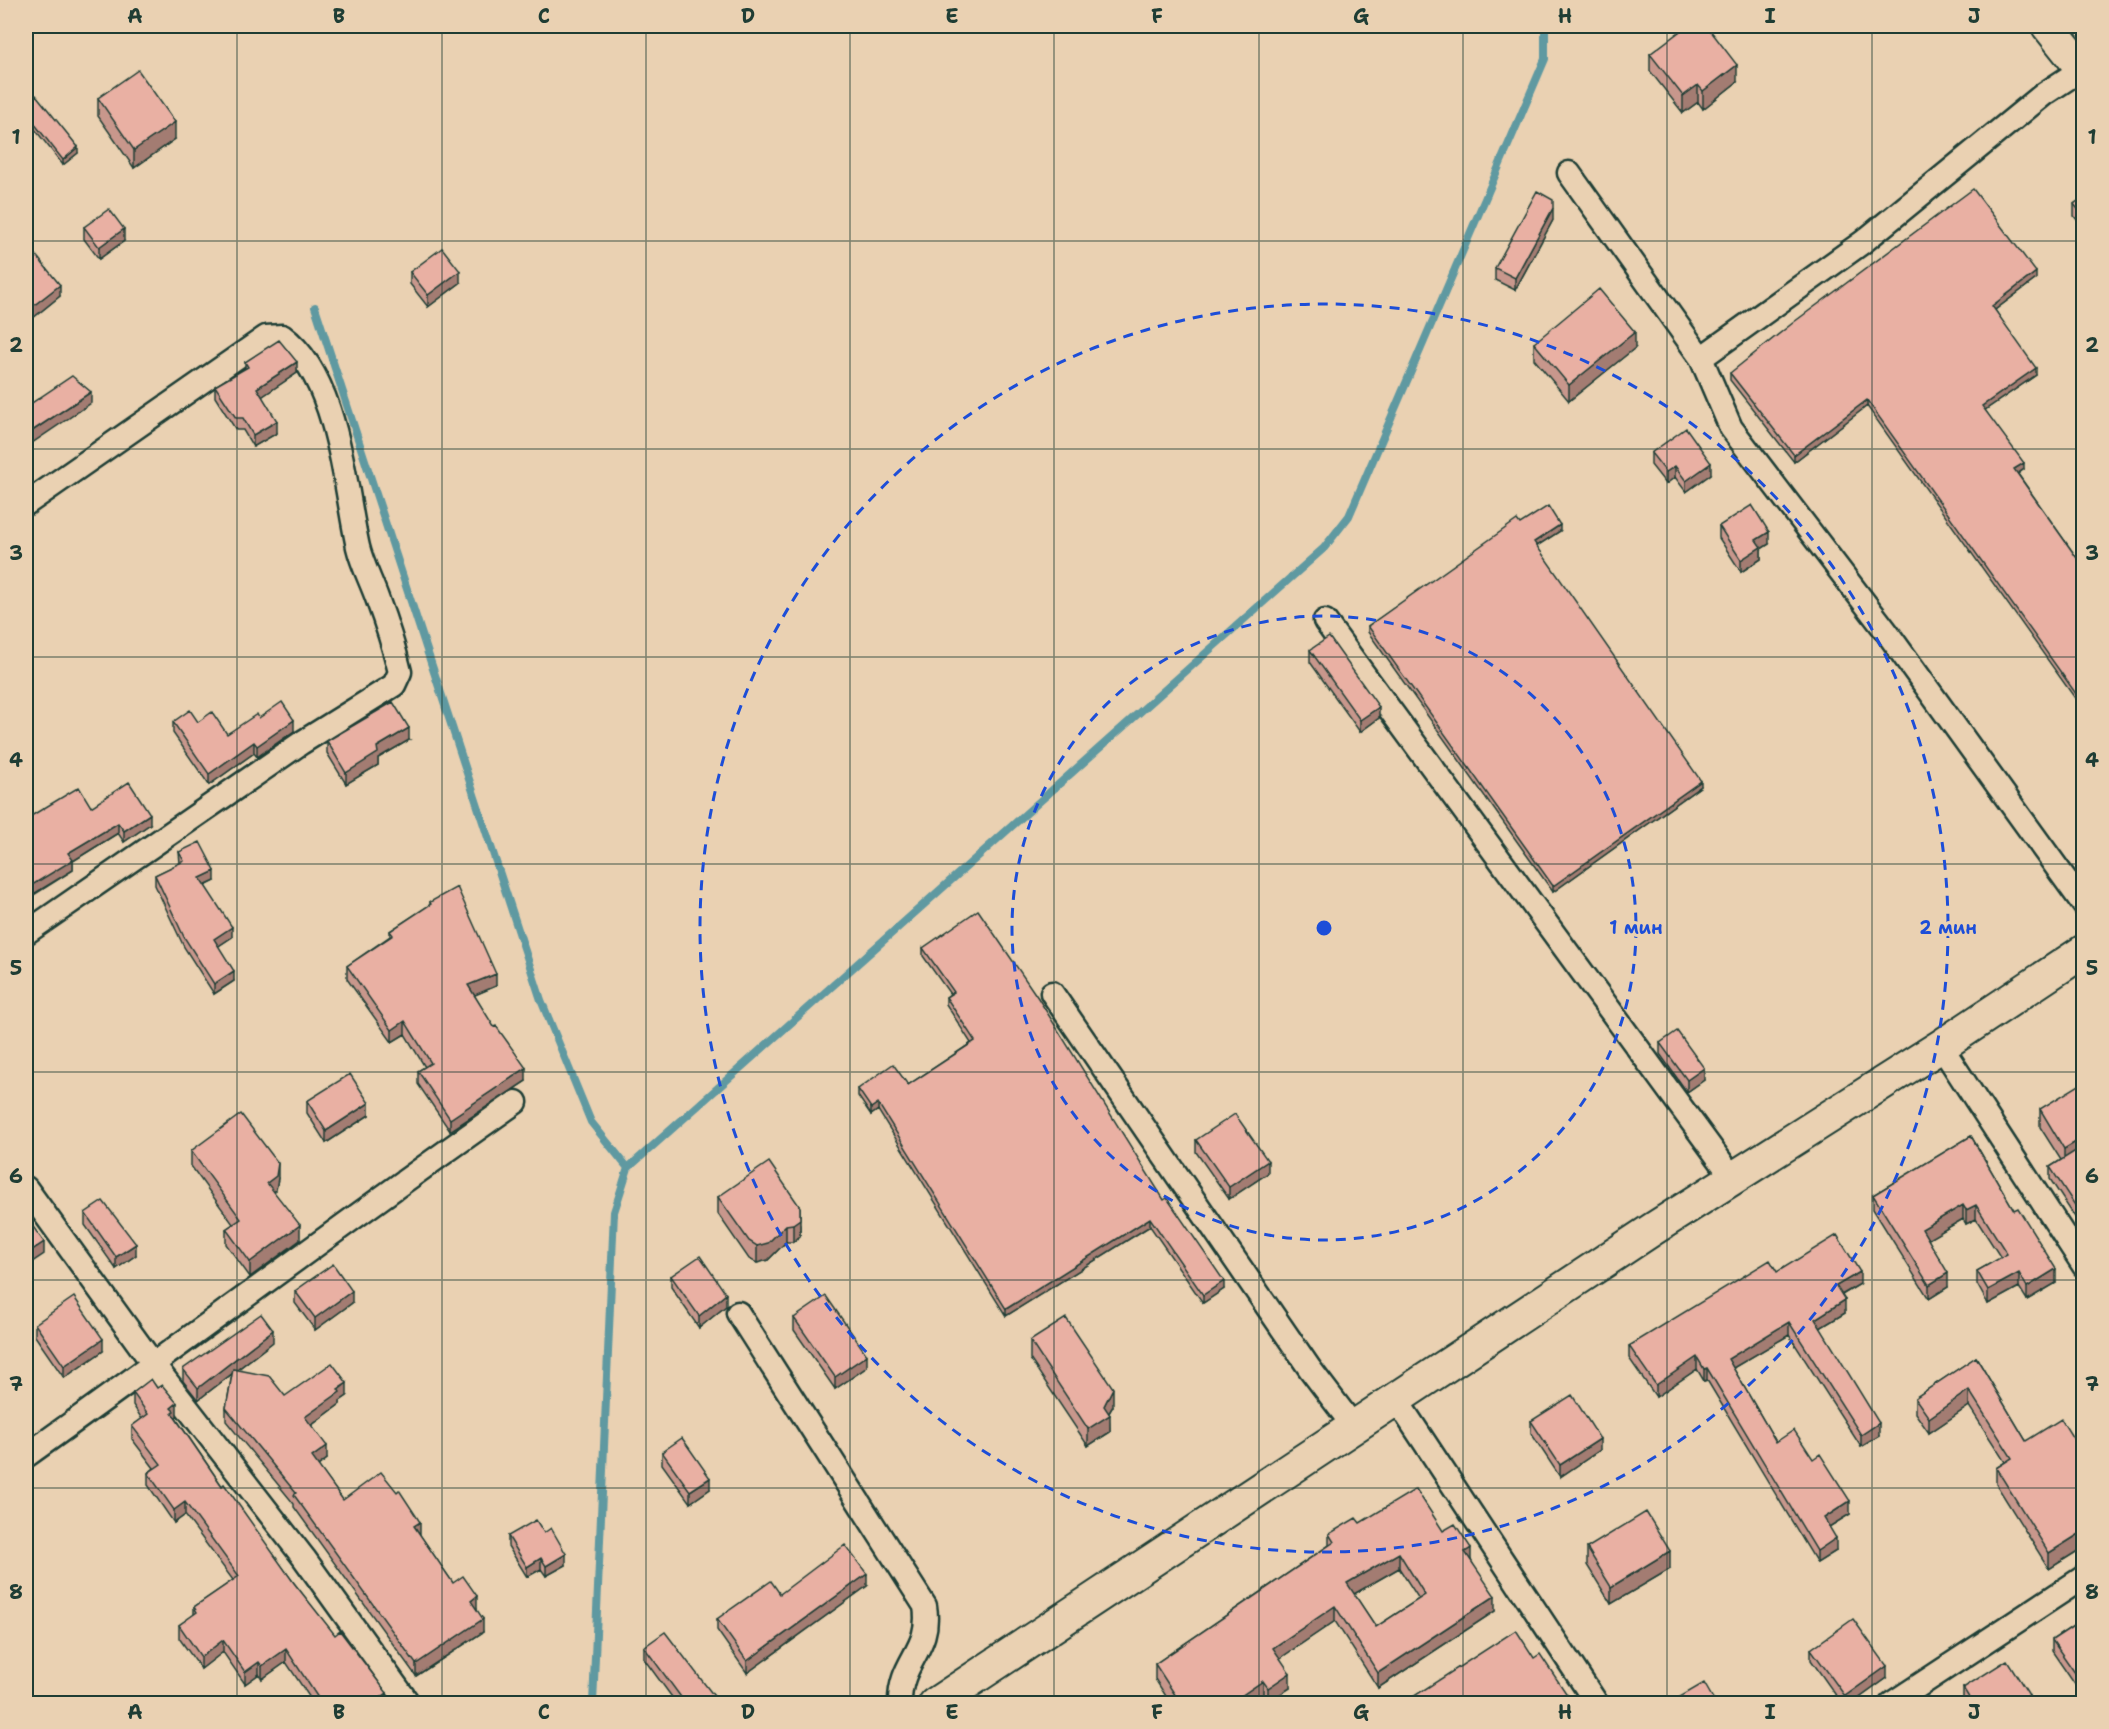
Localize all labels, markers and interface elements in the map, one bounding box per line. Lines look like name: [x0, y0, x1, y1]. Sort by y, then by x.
text: A: [127, 3, 143, 29]
text: B: [333, 3, 345, 29]
text: C: [538, 3, 550, 29]
text: D: [741, 3, 755, 29]
text: E: [945, 3, 959, 29]
text: F: [1151, 3, 1163, 29]
text: G: [1353, 3, 1369, 29]
text: H: [1558, 3, 1572, 29]
text: I: [1764, 3, 1776, 29]
text: J: [1968, 3, 1981, 29]
text: 1: [11, 124, 21, 150]
text: 1: [2087, 124, 2097, 150]
text: 2: [9, 332, 23, 358]
text: 2: [2085, 332, 2099, 358]
text: 3: [9, 540, 23, 566]
text: 3: [2085, 540, 2099, 566]
text: 4: [9, 747, 23, 773]
text: 4: [2085, 747, 2099, 773]
text: 1 мин: [1609, 916, 1663, 940]
text: 2 мин: [1919, 916, 1977, 940]
centre of rings: [1314, 918, 1334, 938]
text: 5: [10, 955, 22, 981]
text: 5: [2086, 955, 2098, 981]
text: 6: [9, 1163, 23, 1189]
text: 6: [2085, 1163, 2099, 1189]
text: 7: [9, 1371, 23, 1397]
text: 7: [2085, 1371, 2099, 1397]
text: 8: [9, 1579, 23, 1605]
text: 8: [2085, 1579, 2099, 1605]
text: A: [127, 1699, 143, 1725]
text: B: [333, 1699, 345, 1725]
text: C: [538, 1699, 550, 1725]
text: D: [741, 1699, 755, 1725]
text: E: [945, 1699, 959, 1725]
text: F: [1151, 1699, 1163, 1725]
text: G: [1353, 1699, 1369, 1725]
text: H: [1558, 1699, 1572, 1725]
text: I: [1764, 1699, 1776, 1725]
text: J: [1968, 1699, 1981, 1725]

